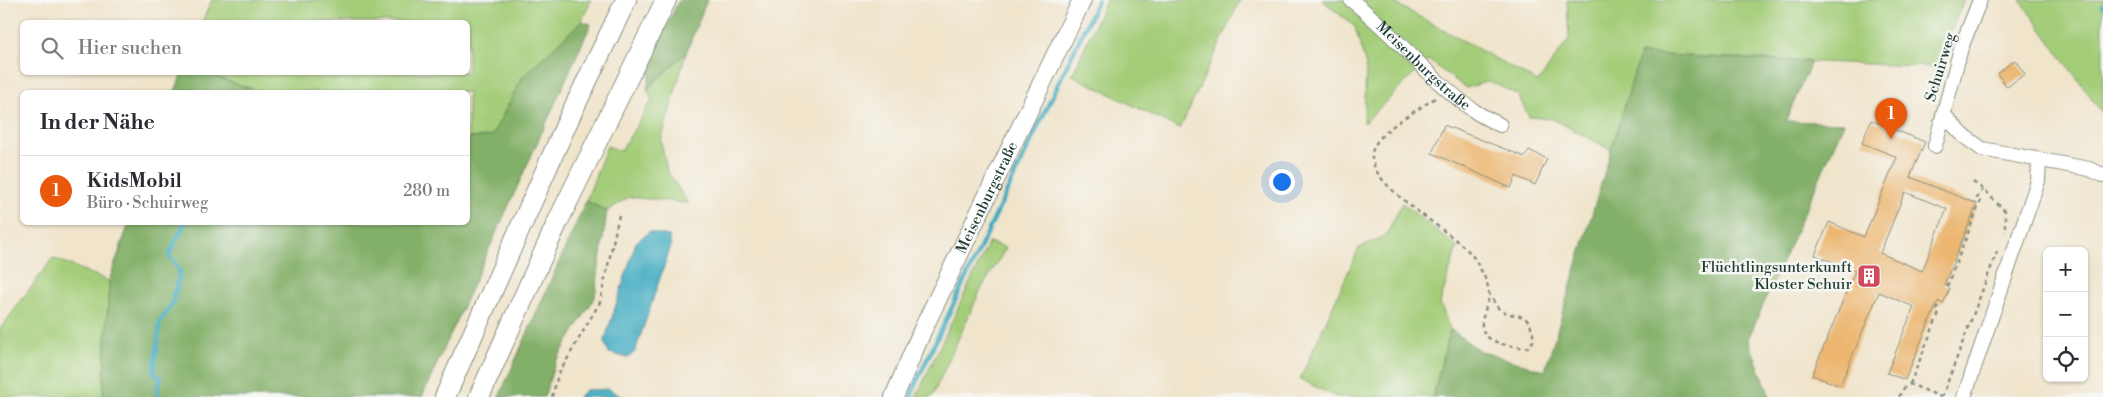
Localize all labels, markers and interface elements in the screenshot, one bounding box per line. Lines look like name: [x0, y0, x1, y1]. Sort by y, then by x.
street label: Meisenburgstraße: [1372, 17, 1474, 115]
search box: [20, 20, 470, 75]
street label: Schuirweg: [1921, 30, 1960, 104]
icon: search: [38, 34, 66, 62]
text: Hier suchen: [78, 36, 182, 60]
pin: 1: [1875, 98, 1907, 139]
text: In der Nähe: [40, 110, 155, 136]
street label: Meisenburgstraße: [952, 139, 1022, 257]
text: KidsMobil: [87, 169, 182, 193]
your location: [1269, 169, 1295, 195]
text: 1: [52, 181, 60, 201]
text: 280 m: [403, 181, 450, 201]
text: Büro · Schuirweg: [87, 193, 208, 213]
map controls: [2043, 247, 2088, 382]
button: +: [2043, 247, 2088, 292]
place label: Flüchtlingsunterkunft Kloster Schuir: [1701, 258, 1853, 294]
building icon: Flüchtlingsunterkunft Kloster Schuir: [1856, 263, 1882, 289]
button: −: [2043, 292, 2088, 337]
button: locate: [2043, 337, 2088, 382]

